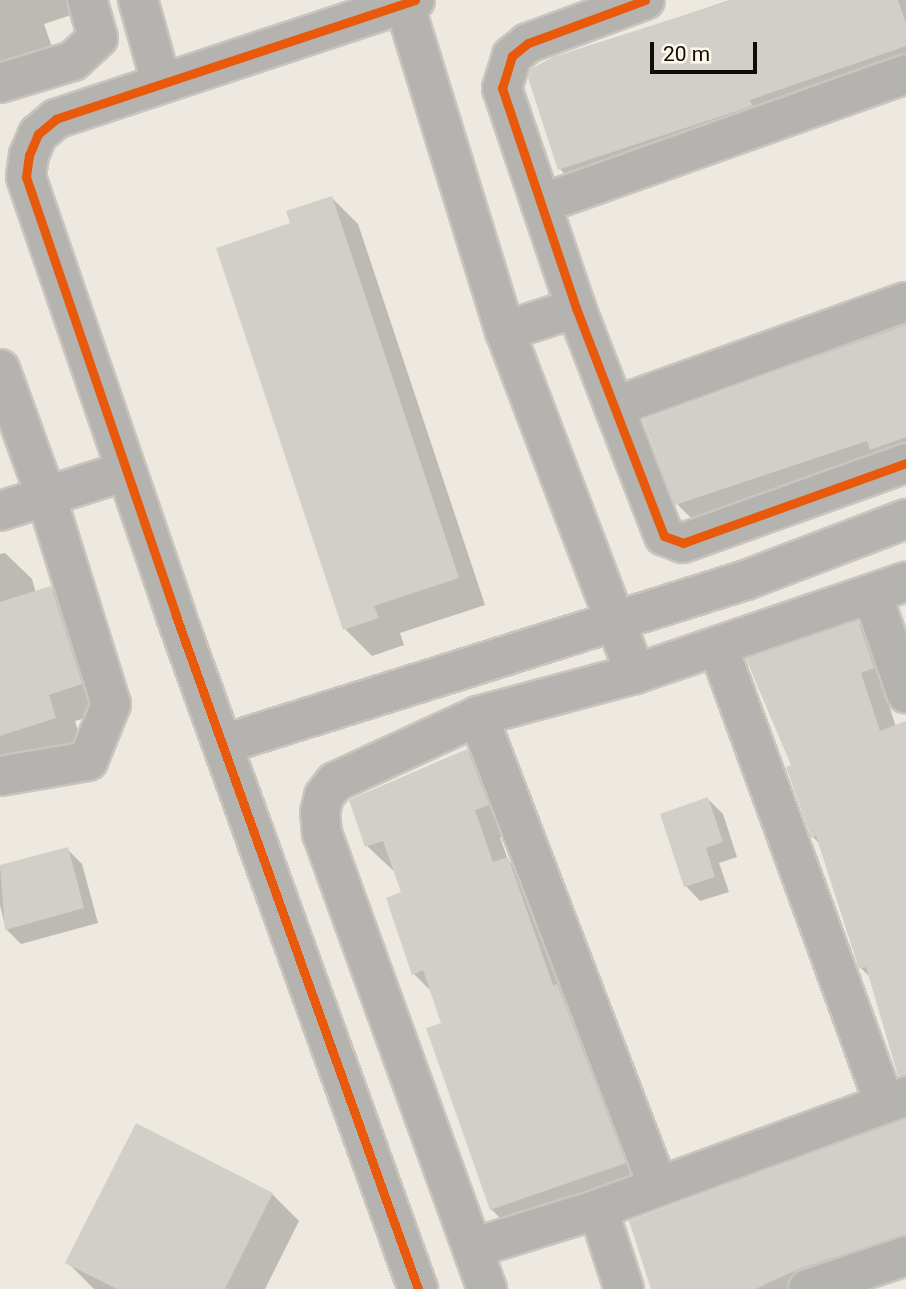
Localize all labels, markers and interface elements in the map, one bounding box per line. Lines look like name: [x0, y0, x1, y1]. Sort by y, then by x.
scale bar: [654, 28, 761, 72]
text: 20 m: [663, 42, 710, 66]

